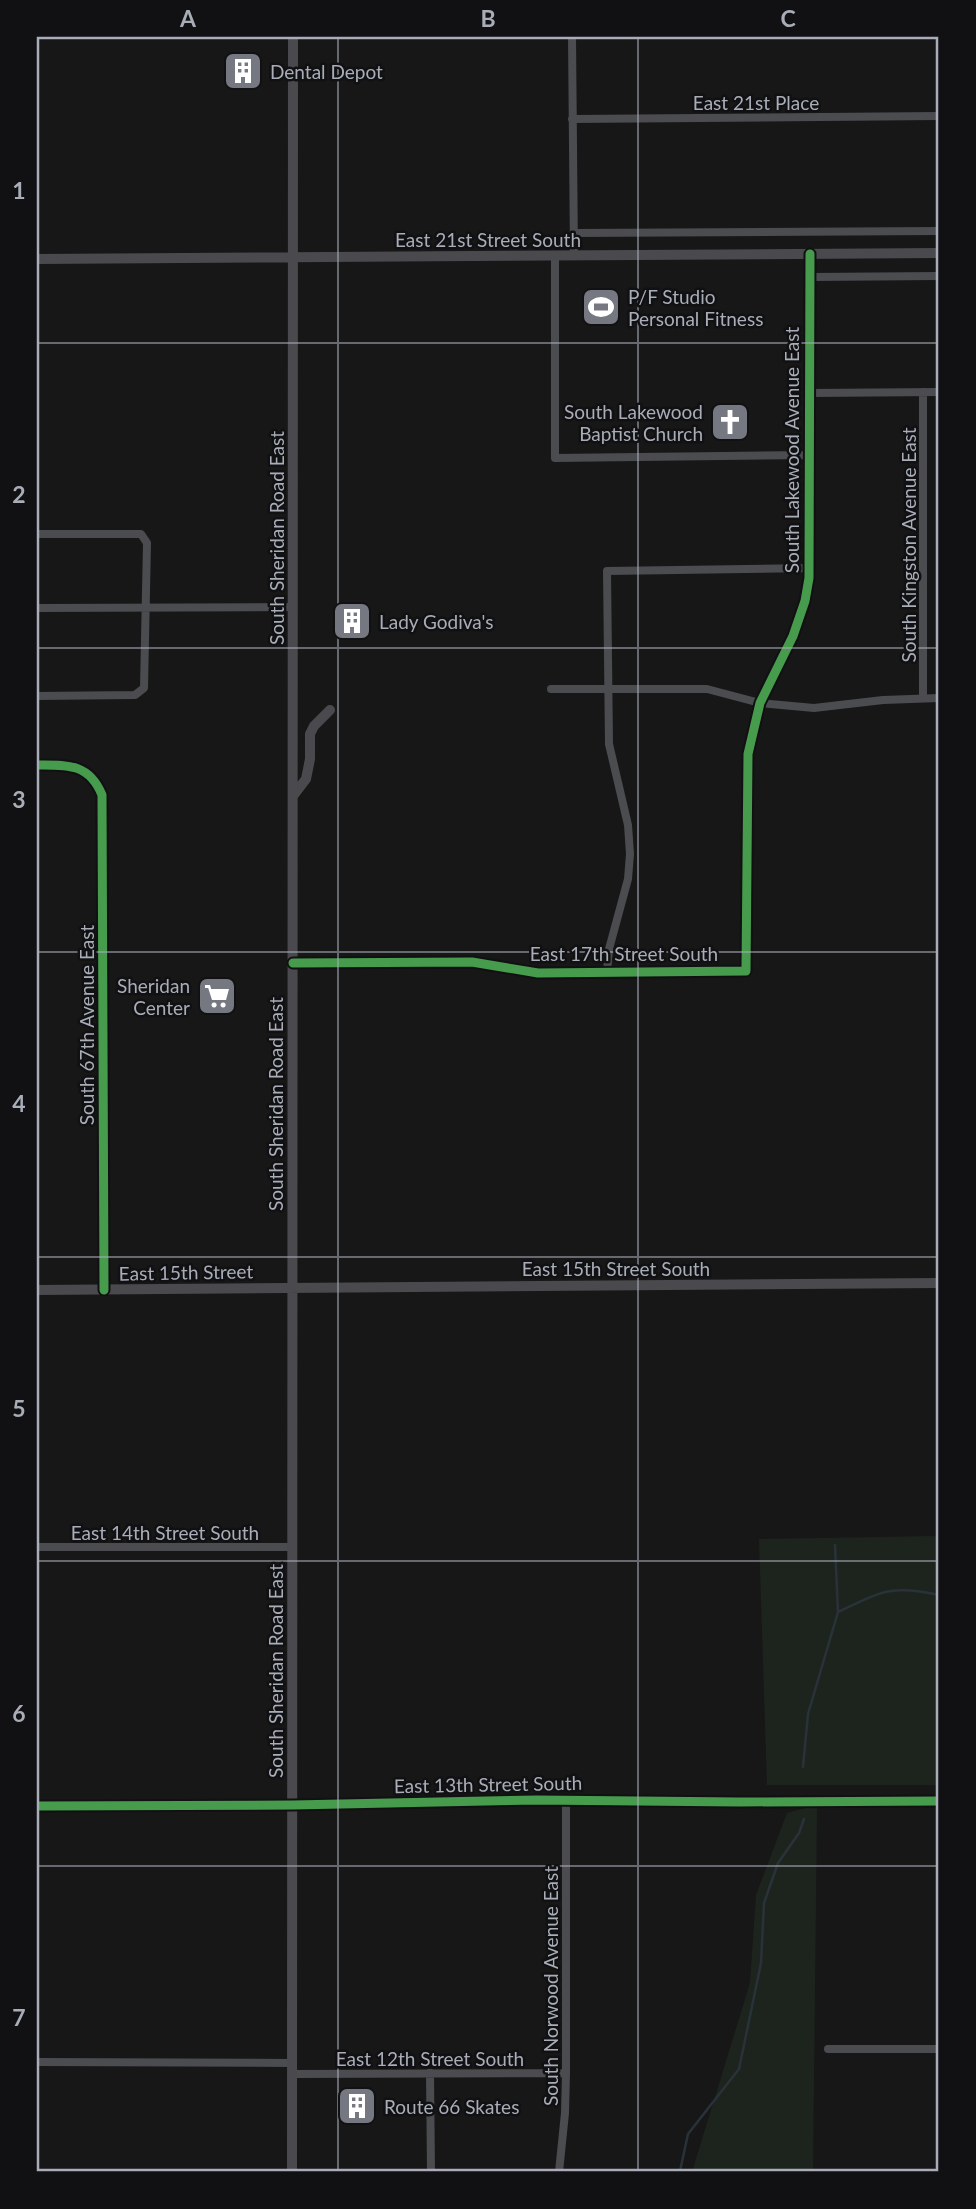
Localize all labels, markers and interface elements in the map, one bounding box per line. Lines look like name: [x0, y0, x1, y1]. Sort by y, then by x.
text: A: [179, 4, 197, 32]
text: B: [480, 4, 496, 32]
text: C: [780, 4, 796, 32]
building icon: Dental Depot: [222, 50, 264, 92]
place label: Dental Depot: [270, 60, 383, 83]
street label: East 21st Place: [693, 91, 819, 114]
text: 1: [12, 176, 26, 204]
street label: East 21st Street South: [395, 228, 581, 251]
place label: P/F Studio Personal Fitness: [628, 285, 763, 330]
sports icon: P/F Studio Personal Fitness: [580, 286, 622, 328]
street label: South Lakewood Avenue East: [780, 327, 803, 573]
place label: South Lakewood Baptist Church: [564, 400, 703, 445]
church icon: South Lakewood Baptist Church: [709, 401, 751, 443]
street label: South Kingston Avenue East: [897, 427, 920, 663]
street label: South Sheridan Road East: [265, 431, 288, 645]
text: 2: [12, 480, 26, 508]
building icon: Lady Godiva's: [331, 600, 373, 642]
place label: Lady Godiva's: [379, 610, 494, 633]
text: 3: [12, 785, 26, 813]
street label: South 67th Avenue East: [75, 924, 98, 1125]
street label: East 17th Street South: [530, 942, 718, 965]
place label: Sheridan Center: [117, 974, 190, 1019]
supermarket icon: Sheridan Center: [196, 975, 238, 1017]
street label: South Sheridan Road East: [264, 997, 287, 1211]
text: 4: [12, 1089, 26, 1117]
street label: East 15th Street South: [522, 1257, 710, 1280]
street label: East 15th Street: [119, 1259, 254, 1285]
text: 5: [12, 1394, 26, 1422]
street label: East 14th Street South: [71, 1521, 259, 1544]
street label: South Sheridan Road East: [264, 1564, 287, 1778]
text: 6: [12, 1699, 26, 1727]
street label: East 13th Street South: [394, 1771, 582, 1797]
street label: South Norwood Avenue East: [539, 1866, 562, 2106]
text: 7: [12, 2003, 26, 2031]
street label: East 12th Street South: [336, 2047, 524, 2070]
building icon: Route 66 Skates: [336, 2085, 378, 2127]
place label: Route 66 Skates: [384, 2095, 519, 2118]

